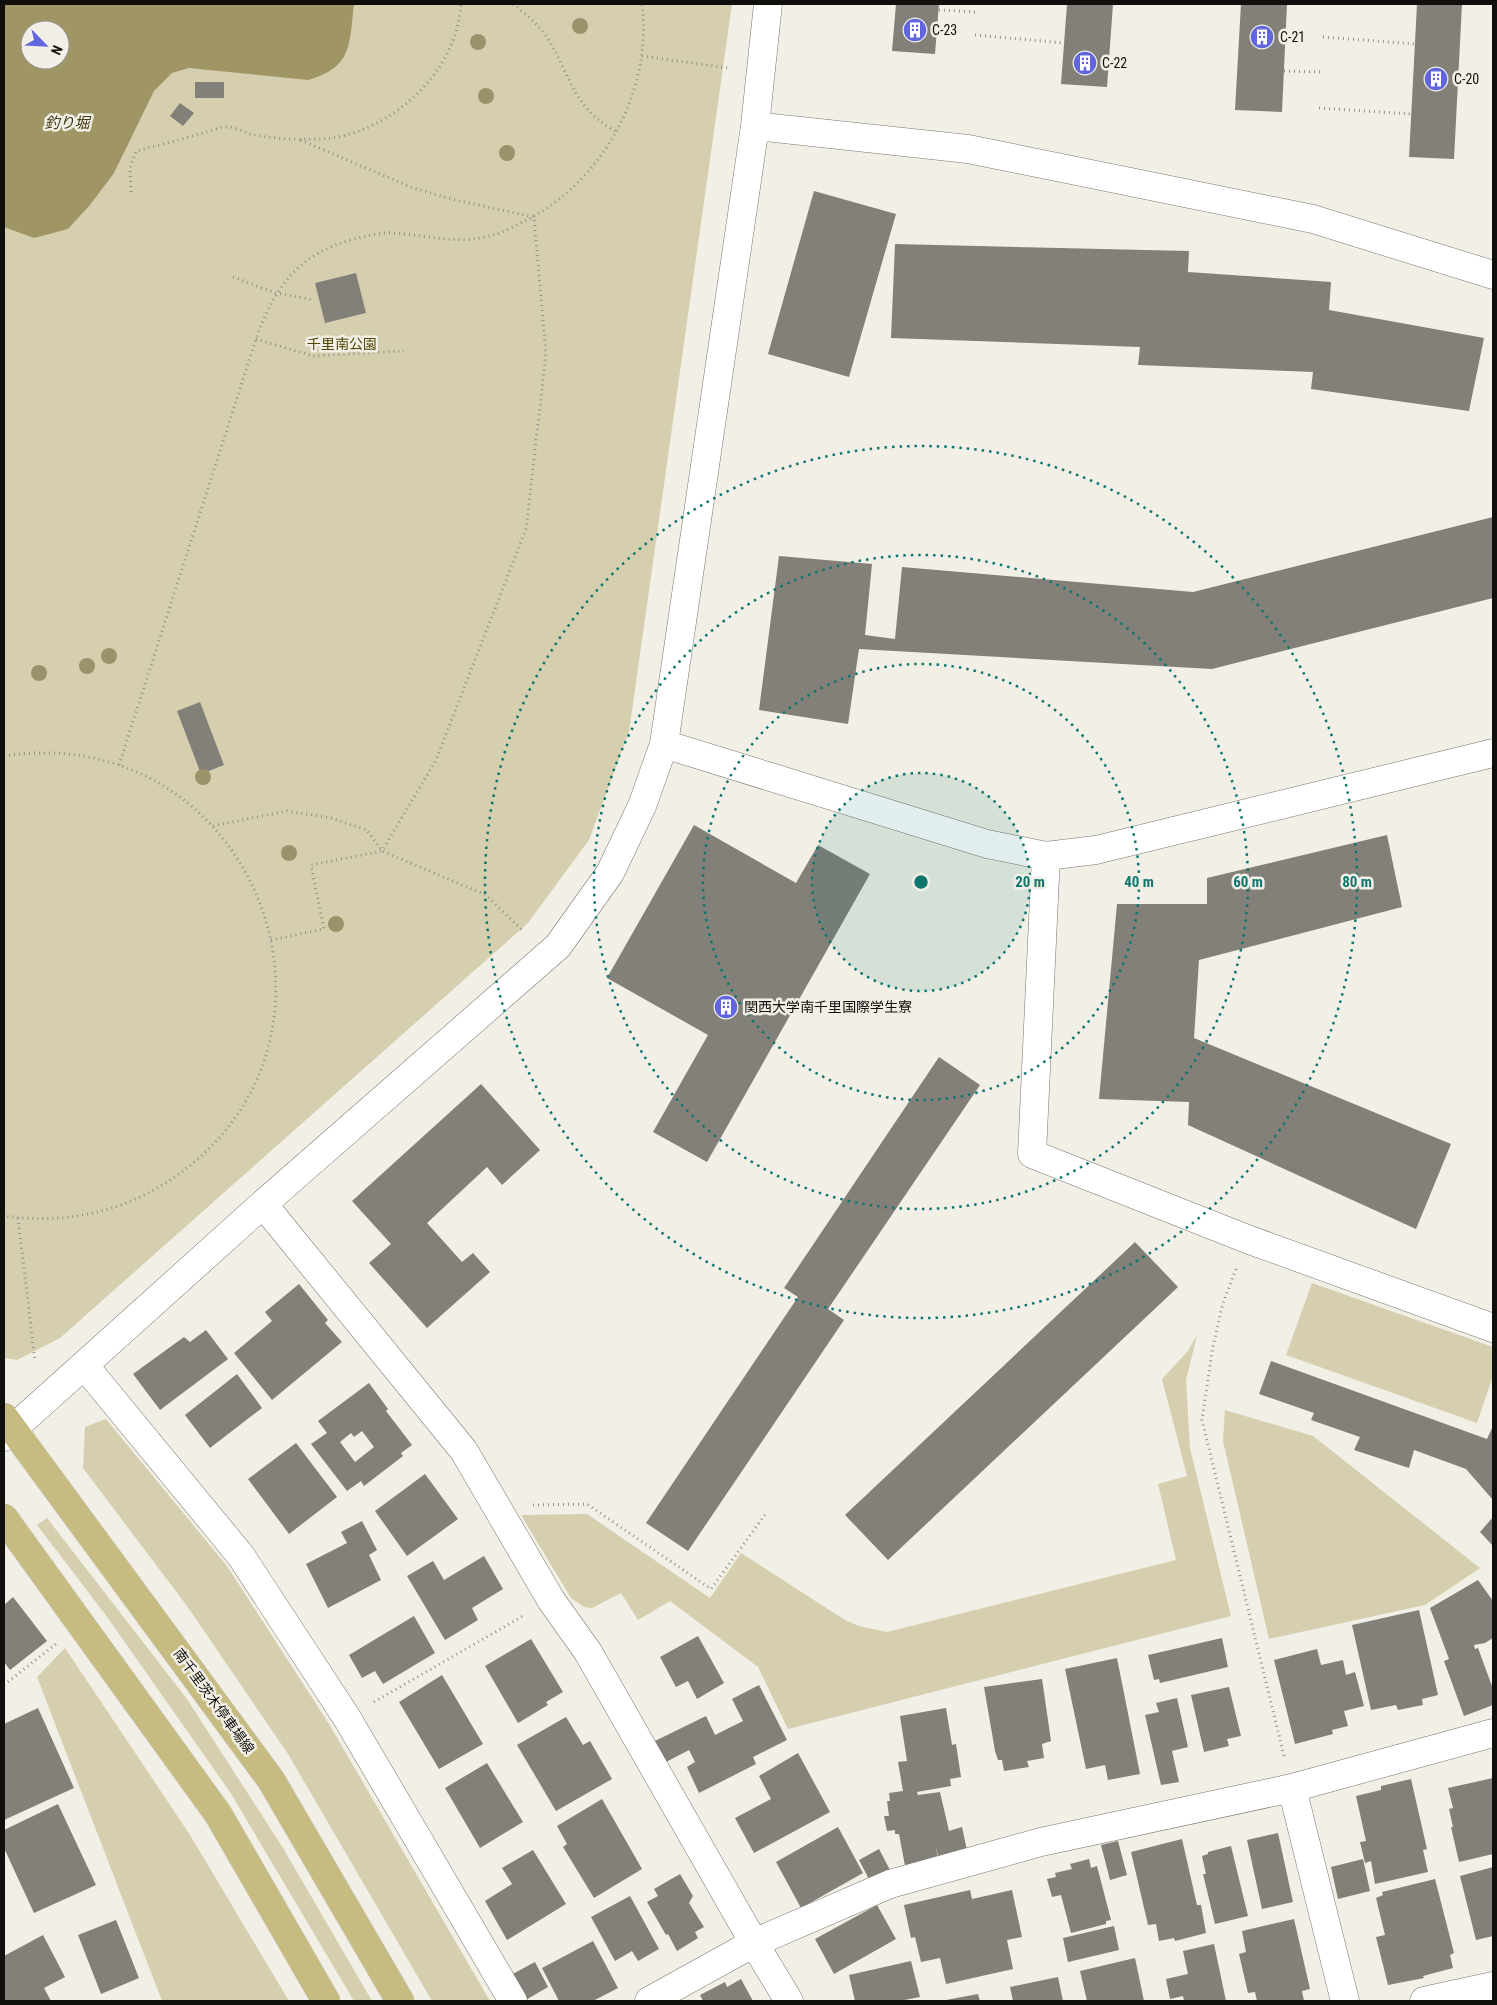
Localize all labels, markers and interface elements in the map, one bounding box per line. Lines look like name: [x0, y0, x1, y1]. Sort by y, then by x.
building icon: C-23: [902, 17, 928, 43]
north arrow: [20, 20, 70, 70]
place label: C-23: [932, 22, 957, 38]
building icon: C-21: [1249, 24, 1275, 50]
place label: C-21: [1280, 29, 1305, 45]
text: N: [48, 43, 66, 57]
building icon: C-22: [1072, 50, 1098, 76]
place label: C-22: [1102, 55, 1127, 71]
building icon: C-20: [1423, 66, 1449, 92]
place label: C-20: [1454, 71, 1479, 87]
water label: 釣り堀: [44, 114, 91, 132]
park label: 千里南公園: [307, 336, 377, 352]
centre of rings: [912, 873, 930, 891]
text: 20 m: [1015, 873, 1045, 891]
text: 40 m: [1124, 873, 1154, 891]
text: 60 m: [1233, 873, 1263, 891]
text: 80 m: [1342, 873, 1372, 891]
building icon: 関西大学南千里国際学生寮: [713, 994, 739, 1020]
place label: 関西大学南千里国際学生寮: [744, 999, 912, 1015]
street label: 南千里茨木停車場線: [170, 1645, 258, 1757]

